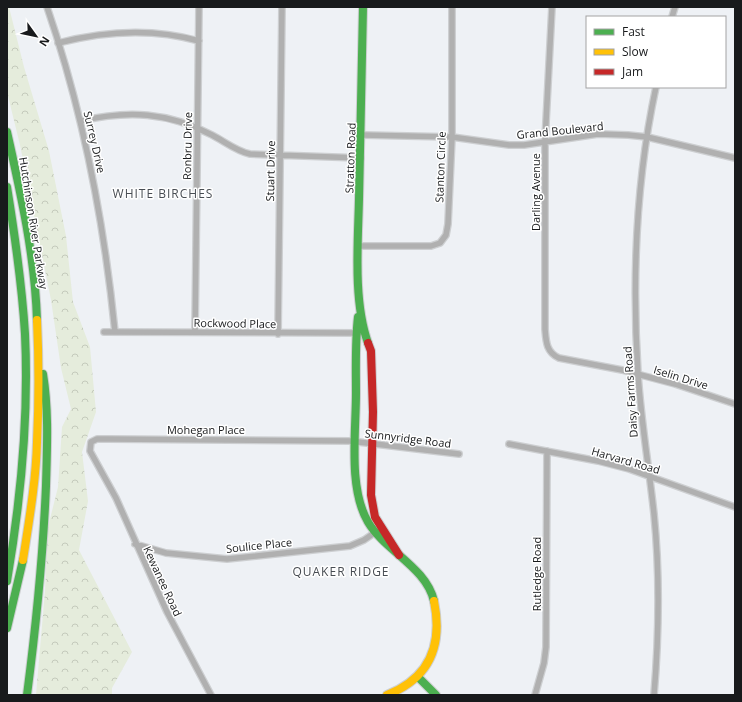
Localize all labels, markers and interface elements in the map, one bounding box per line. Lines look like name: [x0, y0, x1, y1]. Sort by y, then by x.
north arrow: [16, 16, 56, 56]
legend: [586, 16, 726, 88]
text: Fast: [622, 23, 645, 40]
text: N: [36, 34, 54, 50]
text: Slow: [622, 43, 649, 60]
text: Jam: [621, 63, 643, 80]
street label: Surrey Drive: [81, 109, 109, 175]
street label: Ronbru Drive: [179, 112, 195, 180]
street label: Grand Boulevard: [516, 118, 604, 142]
street label: Stratton Road: [341, 122, 359, 194]
street label: Stanton Circle: [431, 131, 449, 203]
street label: Stuart Drive: [262, 140, 278, 202]
street label: Darling Avenue: [528, 153, 543, 231]
street label: Hutchinson River Parkway: [16, 156, 52, 291]
district label: WHITE BIRCHES: [113, 185, 213, 202]
street label: Rockwood Place: [193, 315, 277, 331]
street label: Daisy Farms Road: [619, 346, 641, 438]
street label: Iselin Drive: [652, 362, 710, 392]
street label: Mohegan Place: [167, 422, 245, 437]
street label: Sunnyridge Road: [364, 425, 452, 451]
street label: Harvard Road: [590, 443, 662, 477]
street label: Soulice Place: [225, 534, 293, 556]
street label: Rutledge Road: [529, 537, 544, 611]
street label: Kewanee Road: [140, 543, 186, 619]
district label: QUAKER RIDGE: [292, 563, 390, 580]

